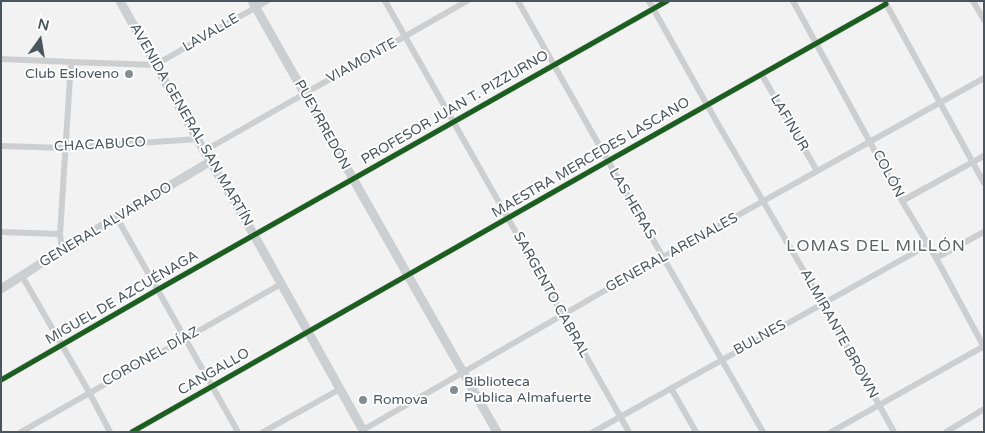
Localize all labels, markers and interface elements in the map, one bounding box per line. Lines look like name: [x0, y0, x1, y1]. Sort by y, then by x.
street label: LAVALLE: [180, 10, 242, 56]
north arrow: [15, 15, 65, 65]
text: N: [36, 15, 51, 34]
street label: AVENIDA GENERAL SAN MARTÍN: [126, 21, 256, 229]
street label: VIAMONTE: [324, 35, 400, 87]
street label: PROFESOR JUAN T. PIZZURNO: [358, 47, 552, 169]
place label: Club Esloveno: [25, 66, 119, 82]
marker: Club Esloveno: [123, 68, 135, 80]
street label: PUEYRREDÓN: [290, 77, 354, 173]
street label: LAFINUR: [766, 92, 812, 154]
street label: MAESTRA MERCEDES LASCANO: [489, 94, 693, 222]
street label: CHACABUCO: [54, 134, 146, 156]
street label: COLÓN: [868, 147, 908, 201]
street label: LAS HERAS: [605, 166, 659, 242]
street label: GENERAL ALVARADO: [37, 179, 175, 271]
street label: GENERAL ARENALES: [603, 210, 741, 296]
street label: SARGENTO CABRAL: [509, 229, 593, 361]
district label: LOMAS DEL MILLÓN: [784, 237, 968, 257]
street label: MIGUEL DE AZCUÉNAGA: [43, 247, 201, 349]
street label: ALMIRANTE BROWN: [796, 266, 882, 402]
street label: BULNES: [731, 317, 789, 359]
street label: CORONEL DÍAZ: [100, 323, 202, 391]
street label: CANGALLO: [175, 345, 253, 399]
place label: Biblioteca Publica Almafuerte: [464, 374, 591, 407]
marker: Biblioteca Publica Almafuerte: [448, 384, 460, 396]
place label: Romova: [373, 392, 428, 408]
marker: Romova: [357, 394, 369, 406]

